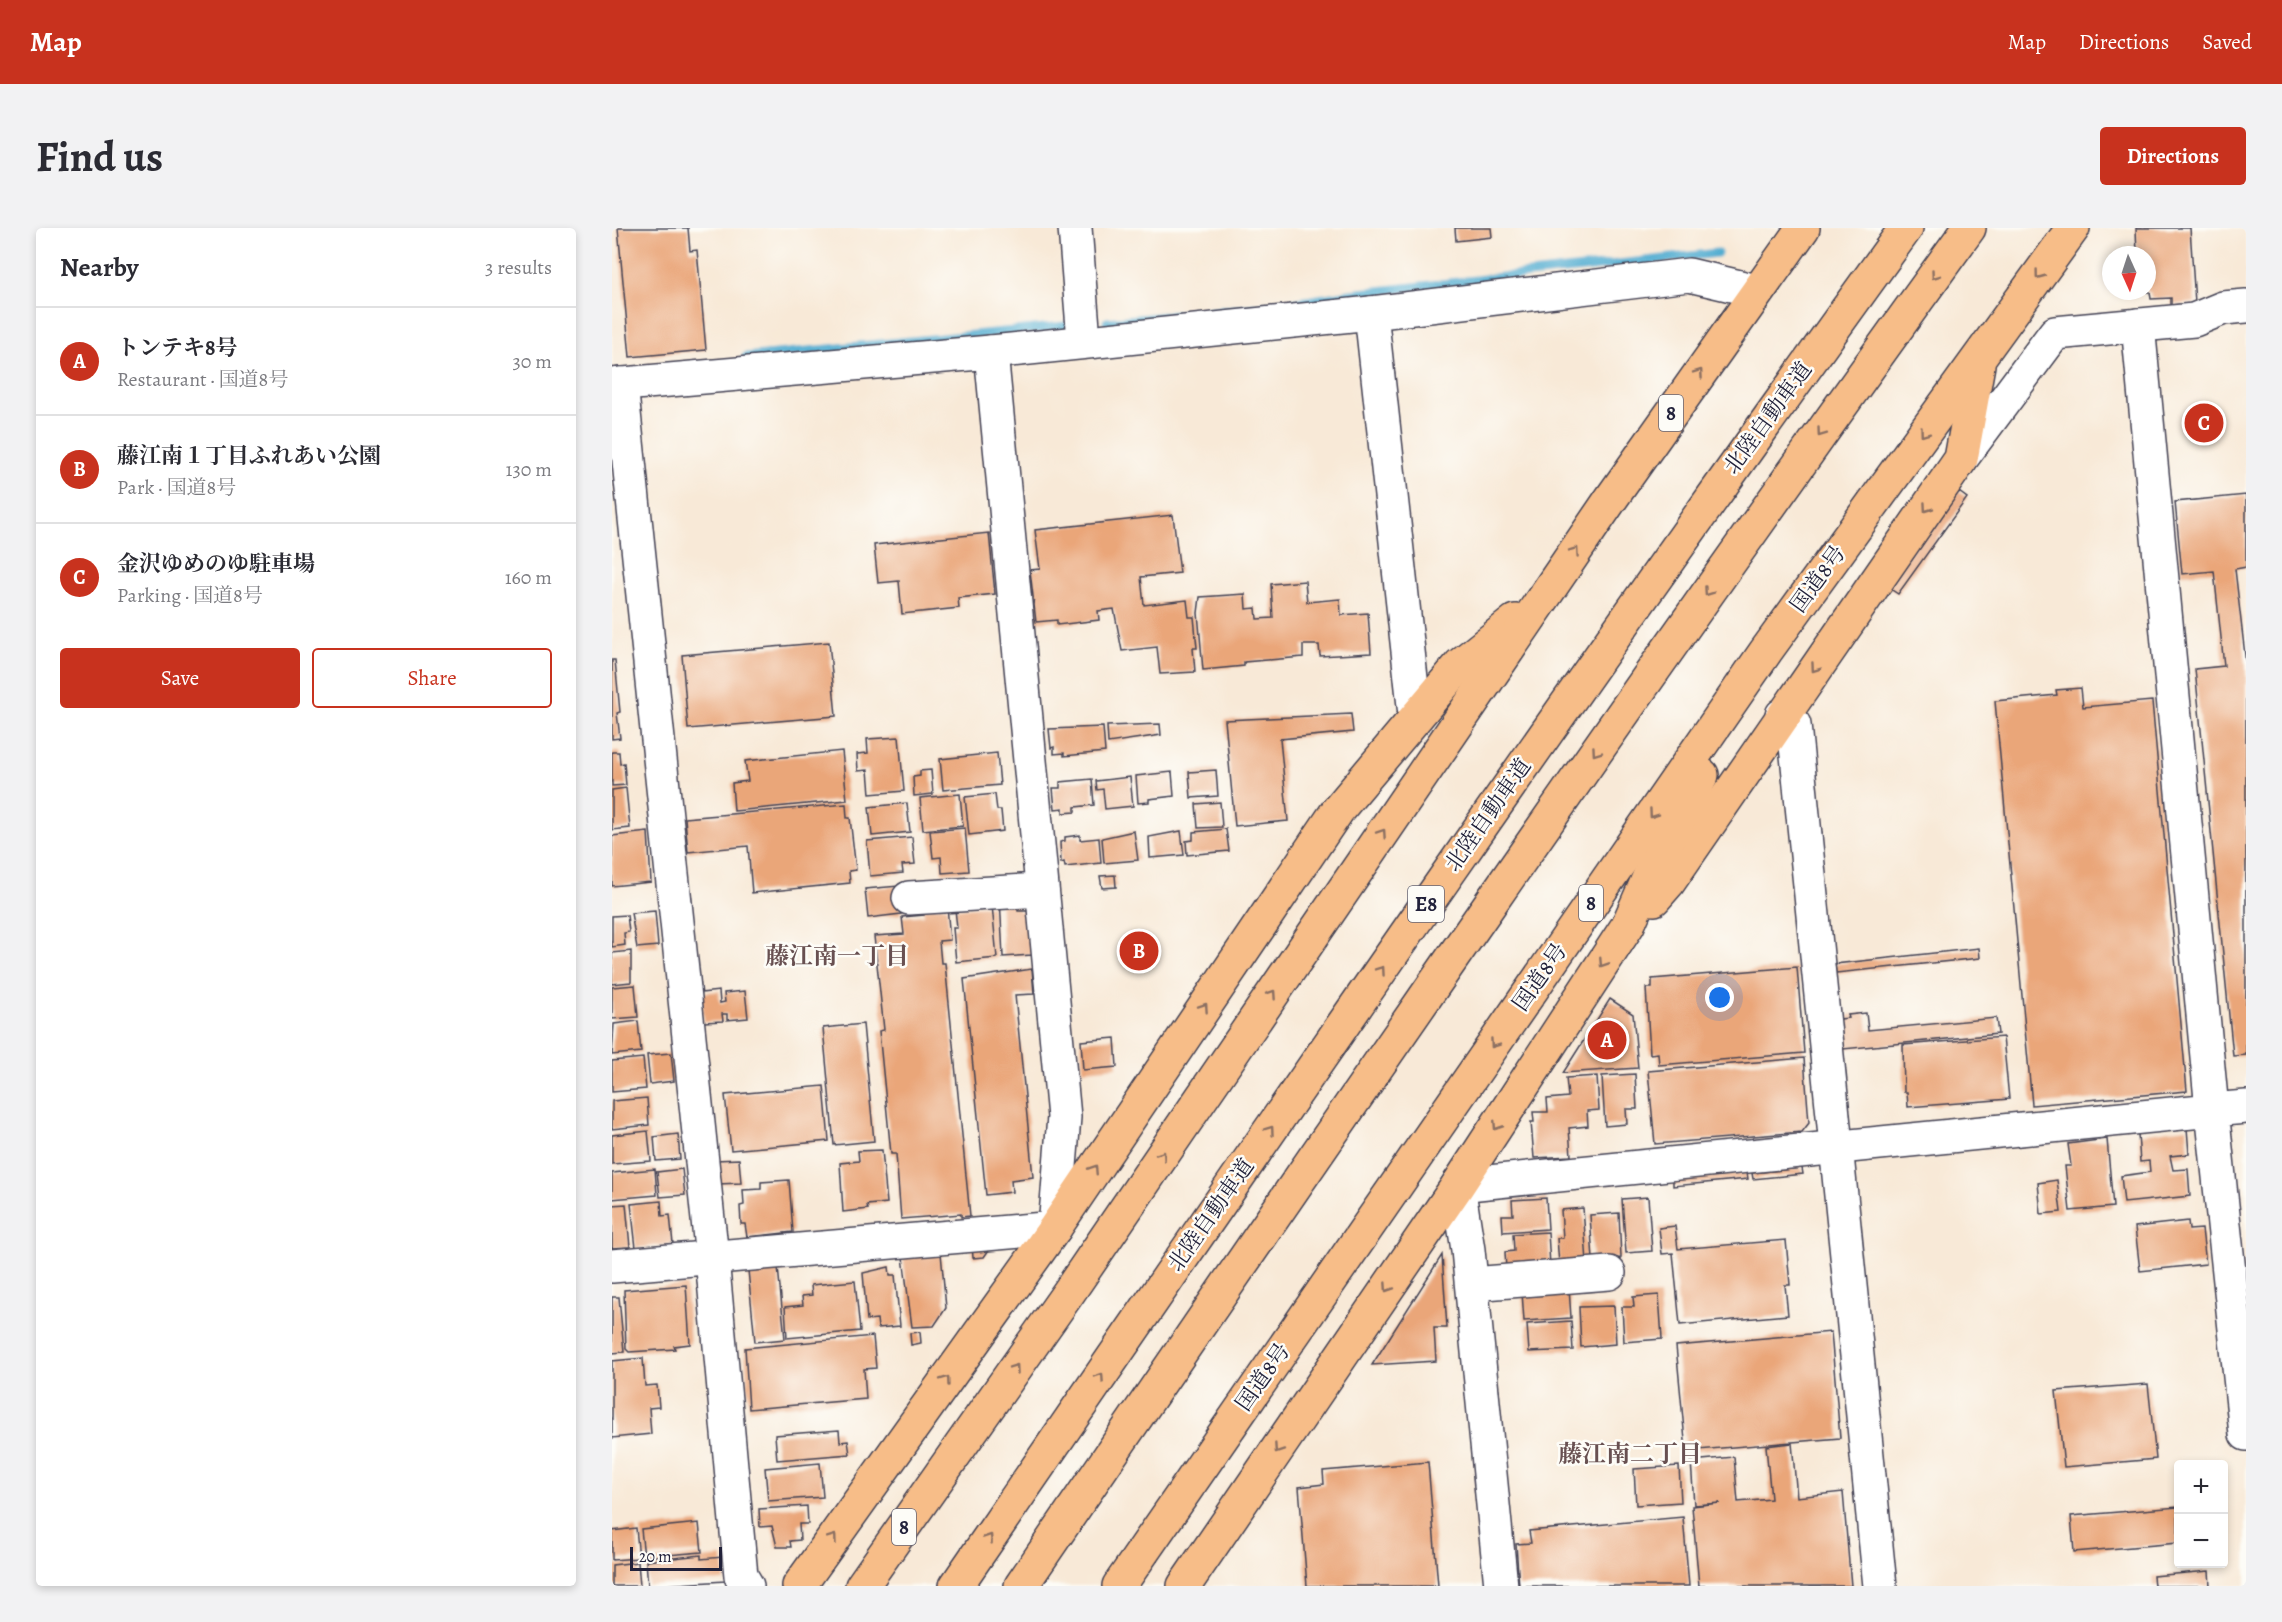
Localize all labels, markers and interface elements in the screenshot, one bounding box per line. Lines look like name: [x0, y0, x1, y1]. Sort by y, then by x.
text: Map: [30, 23, 82, 61]
text: Map: [2008, 28, 2046, 56]
text: Directions: [2079, 28, 2169, 56]
text: Saved: [2202, 28, 2252, 56]
button: Directions: [2100, 127, 2246, 185]
text: Find us: [36, 128, 163, 185]
north arrow: [2102, 246, 2156, 300]
text: Nearby: [60, 250, 139, 285]
text: 3 results: [485, 254, 552, 281]
one-way arrow: [2035, 268, 2046, 279]
one-way arrow: [1931, 269, 1942, 280]
text: トンテキ8号: [117, 333, 238, 363]
text: A: [73, 348, 86, 375]
text: 30 m: [512, 348, 552, 375]
street label: 北陸自動車道: [1717, 356, 1819, 480]
text: Restaurant · 国道8号: [117, 366, 288, 393]
one-way arrow: [1692, 369, 1703, 380]
road number: 8: [1659, 395, 1683, 431]
pin: C: [2184, 400, 2224, 446]
one-way arrow: [1817, 427, 1828, 438]
one-way arrow: [1921, 427, 1932, 438]
text: 藤江南１丁目ふれあい公園: [117, 441, 381, 471]
text: B: [73, 456, 86, 483]
text: 130 m: [506, 456, 552, 483]
text: Park · 国道8号: [117, 474, 236, 501]
one-way arrow: [1923, 501, 1934, 512]
street label: 国道8号: [1783, 539, 1853, 619]
one-way arrow: [1568, 546, 1579, 557]
text: 金沢ゆめのゆ駐車場: [117, 549, 315, 579]
text: C: [73, 564, 86, 591]
text: 160 m: [505, 564, 552, 591]
text: Parking · 国道8号: [117, 582, 263, 609]
one-way arrow: [1704, 585, 1715, 596]
button: Save: [60, 648, 300, 708]
button: Share: [312, 648, 552, 708]
one-way arrow: [1811, 662, 1822, 673]
one-way arrow: [1592, 745, 1603, 756]
street label: 北陸自動車道: [1438, 752, 1538, 878]
one-way arrow: [1649, 808, 1660, 819]
one-way arrow: [1375, 829, 1386, 840]
road number: 8: [1579, 885, 1603, 921]
road number: E8: [1408, 886, 1444, 922]
pin: B: [1120, 928, 1158, 974]
street label: 国道8号: [1506, 937, 1574, 1017]
district label: 藤江南一丁目: [765, 940, 909, 972]
one-way arrow: [1599, 957, 1611, 967]
one-way arrow: [1374, 965, 1385, 976]
your location: [1705, 983, 1734, 1012]
one-way arrow: [1265, 990, 1276, 1001]
one-way arrow: [1197, 1003, 1208, 1014]
pin: A: [1588, 1018, 1626, 1062]
one-way arrow: [1490, 1037, 1501, 1048]
one-way arrow: [1492, 1120, 1504, 1130]
one-way arrow: [1263, 1126, 1274, 1137]
one-way arrow: [1155, 1151, 1166, 1162]
street label: 北陸自動車道: [1161, 1152, 1261, 1278]
one-way arrow: [1087, 1164, 1098, 1175]
one-way arrow: [1384, 1281, 1395, 1292]
street label: 国道8号: [1229, 1337, 1297, 1417]
one-way arrow: [1008, 1363, 1019, 1374]
one-way arrow: [1092, 1373, 1104, 1383]
one-way arrow: [939, 1375, 950, 1386]
district label: 藤江南二丁目: [1558, 1438, 1702, 1470]
one-way arrow: [1274, 1443, 1285, 1454]
map controls: [2174, 1460, 2228, 1568]
button: +: [2174, 1460, 2228, 1514]
road number: 8: [892, 1509, 916, 1545]
button: −: [2174, 1514, 2228, 1568]
one-way arrow: [982, 1533, 993, 1544]
one-way arrow: [826, 1534, 837, 1545]
scale bar: [630, 1544, 722, 1572]
text: 20 m: [639, 1546, 672, 1568]

